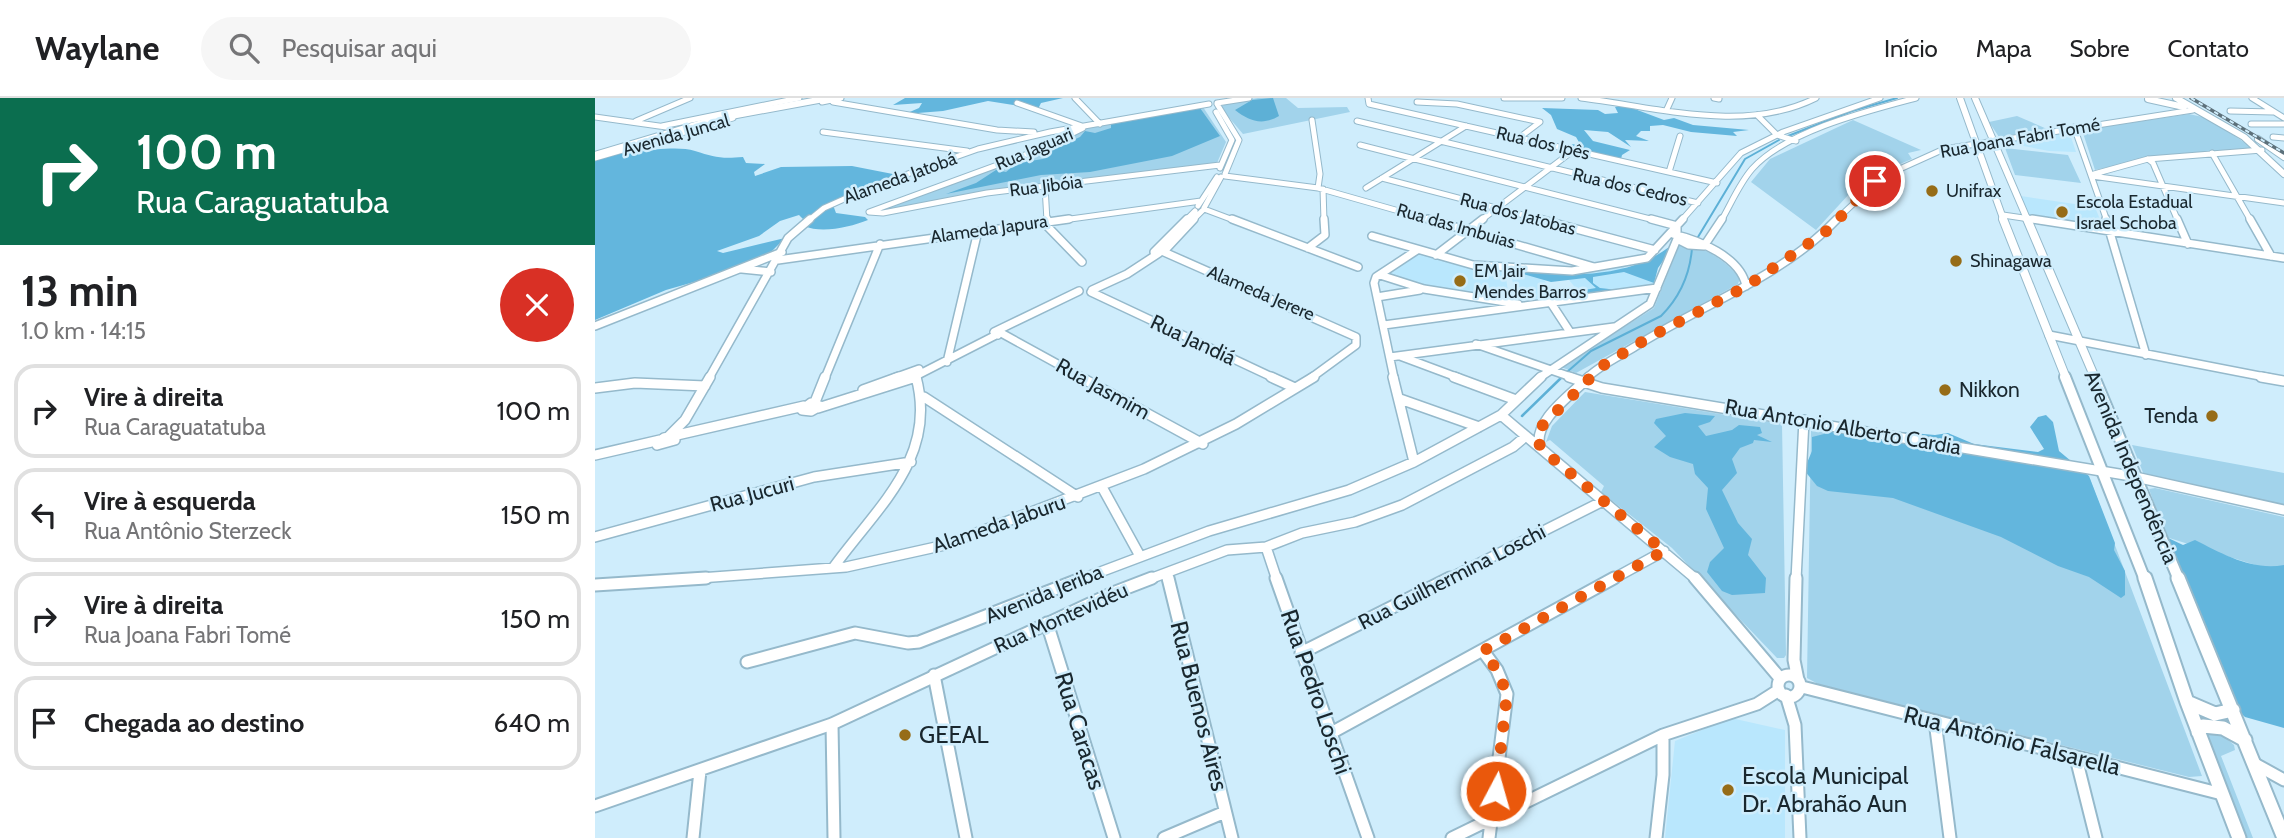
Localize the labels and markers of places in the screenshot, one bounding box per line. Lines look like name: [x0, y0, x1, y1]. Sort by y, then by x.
pin: [1845, 151, 1905, 211]
place label: Unifrax: [1946, 180, 2002, 202]
marker: Unifrax: [1924, 183, 1940, 199]
place label: Escola Estadual Israel Schoba: [2076, 191, 2193, 234]
marker: Escola Estadual Israel Schoba: [2054, 204, 2070, 220]
place label: Shinagawa: [1970, 250, 2052, 272]
marker: Shinagawa: [1948, 253, 1964, 269]
place label: EM Jair Mendes Barros: [1474, 260, 1586, 303]
marker: EM Jair Mendes Barros: [1452, 273, 1468, 289]
place label: Nikkon: [1959, 377, 2020, 402]
marker: Nikkon: [1937, 382, 1953, 398]
place label: Tenda: [2144, 403, 2198, 428]
marker: Tenda: [2204, 408, 2220, 424]
place label: GEEAL: [919, 720, 989, 749]
marker: GEEAL: [897, 727, 913, 743]
place label: Escola Municipal Dr. Abrahão Aun: [1742, 761, 1909, 818]
marker: Escola Municipal Dr. Abrahão Aun: [1720, 782, 1736, 798]

